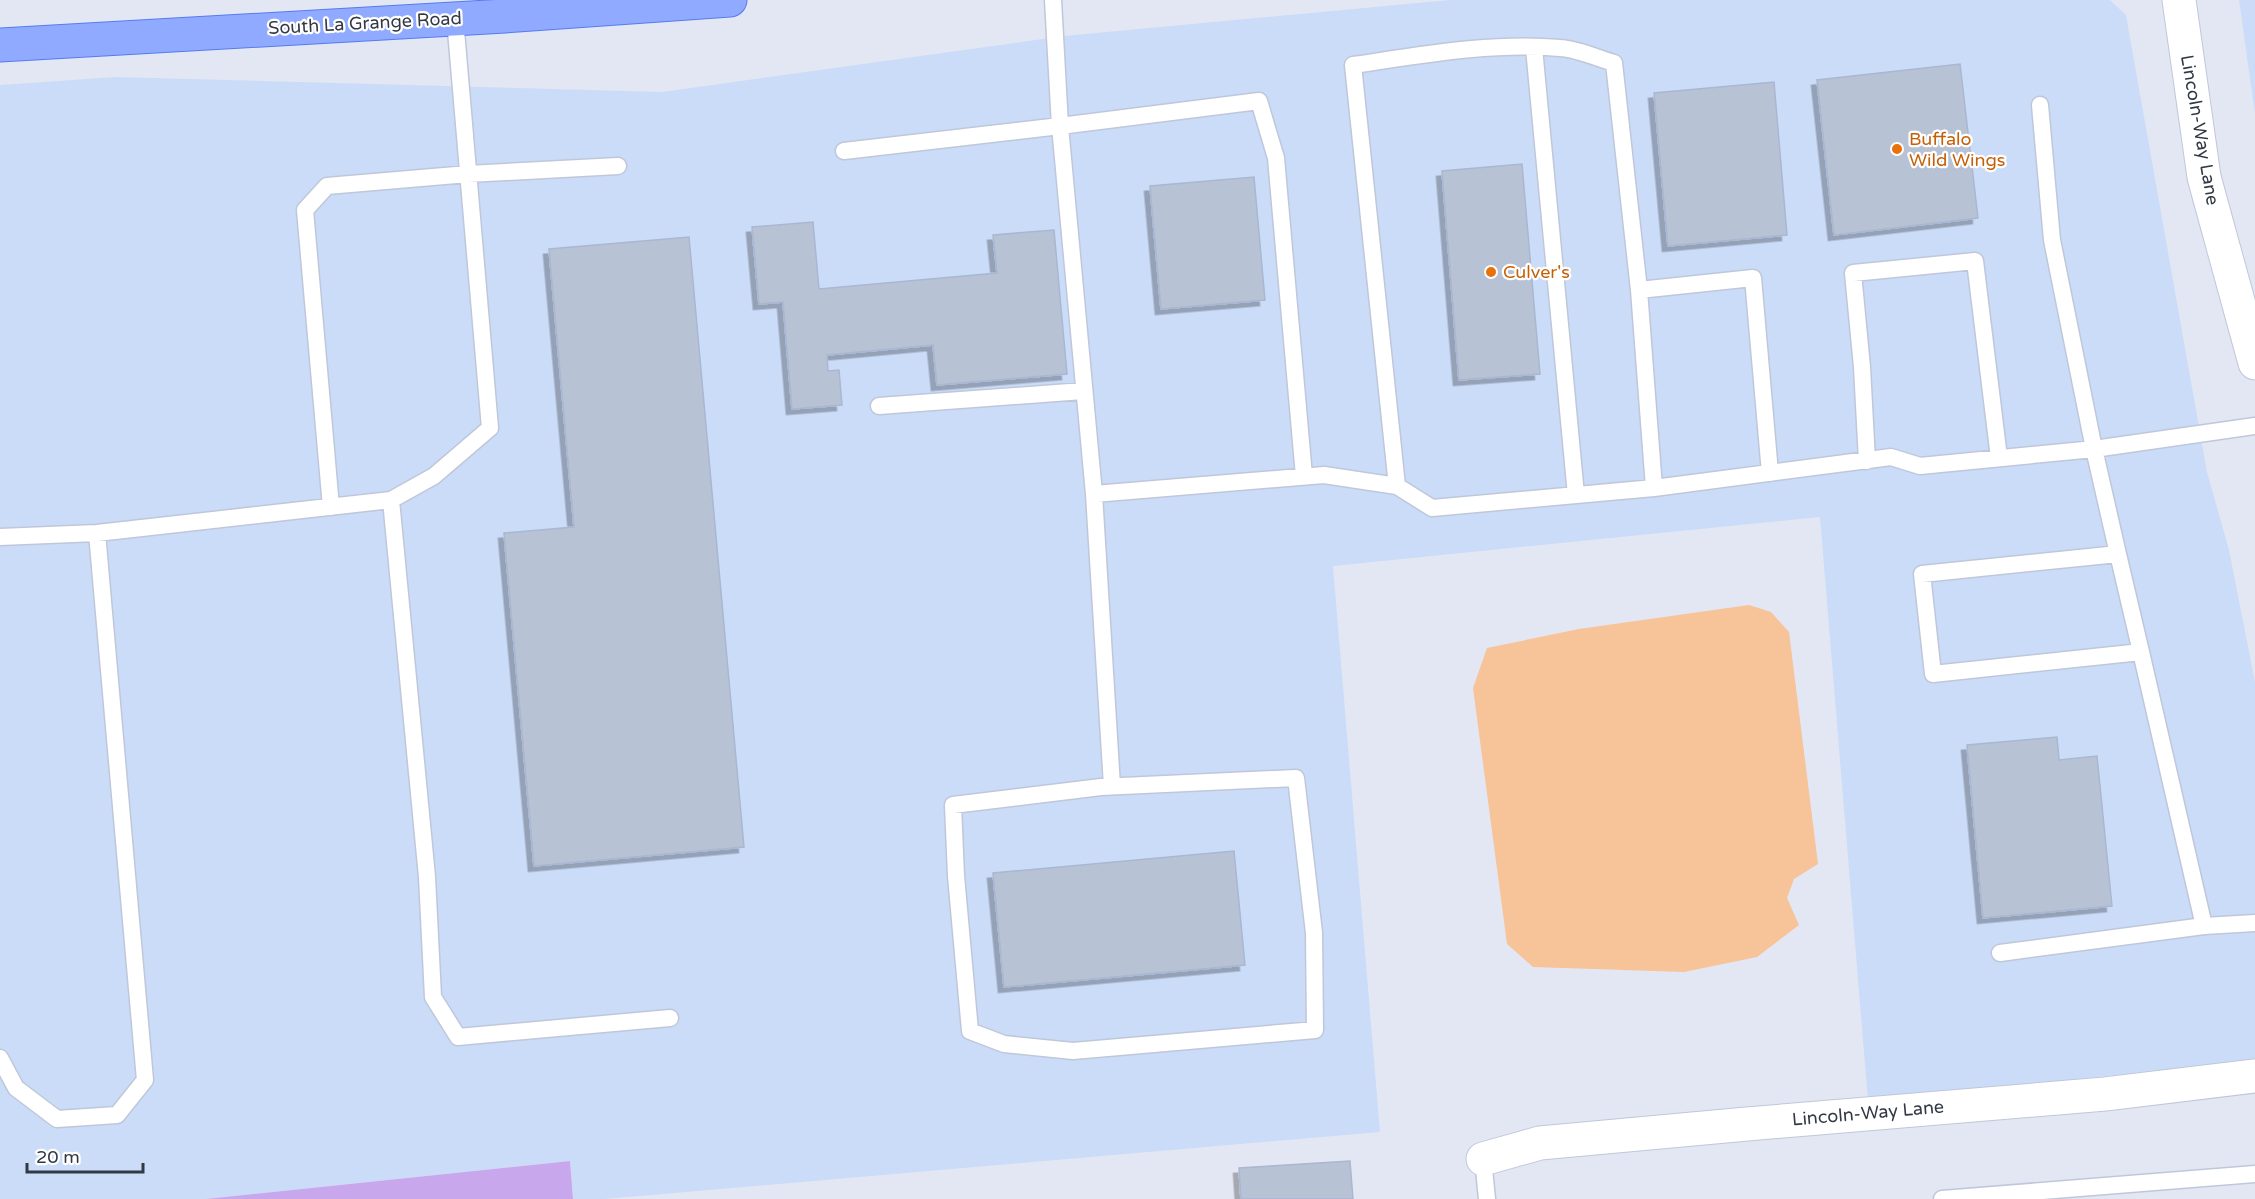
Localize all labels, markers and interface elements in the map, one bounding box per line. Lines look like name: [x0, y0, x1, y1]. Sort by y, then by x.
street label: South La Grange Road: [268, 7, 462, 39]
street label: Lincoln-Way Lane: [2176, 53, 2224, 207]
place label: Buffalo Wild Wings: [1909, 128, 2005, 171]
marker: Buffalo Wild Wings: [1890, 142, 1904, 156]
place label: Culver's: [1503, 261, 1570, 283]
marker: Culver's: [1484, 265, 1498, 279]
street label: Lincoln-Way Lane: [1791, 1095, 1945, 1131]
scale bar: [27, 1136, 142, 1174]
text: 20 m: [36, 1146, 80, 1168]

